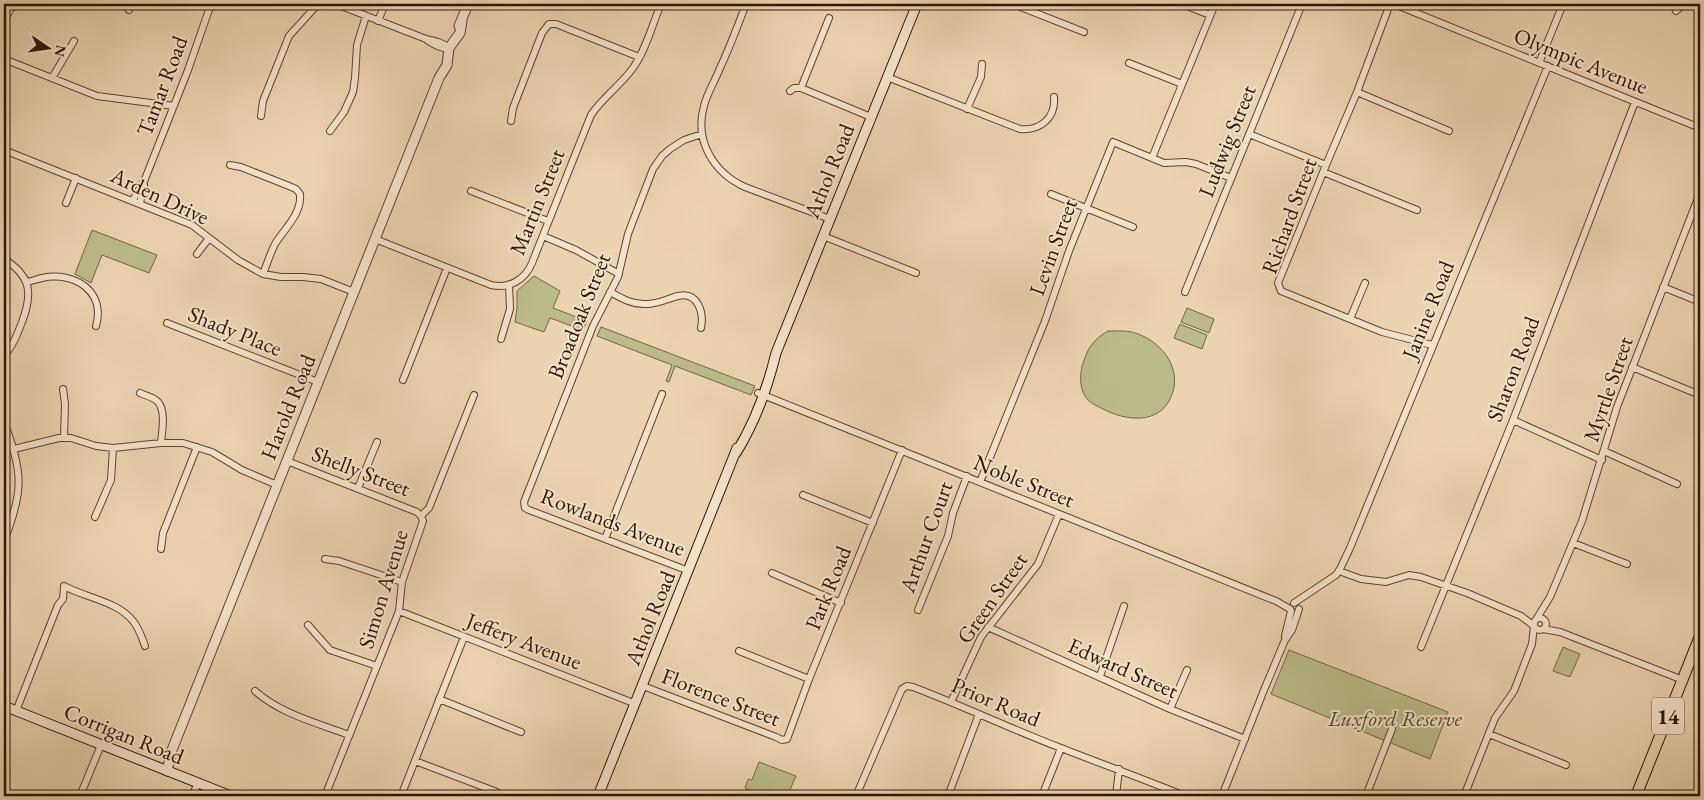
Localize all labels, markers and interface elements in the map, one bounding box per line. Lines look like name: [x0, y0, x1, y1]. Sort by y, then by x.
street label: Olympic Avenue: [1510, 21, 1653, 101]
north arrow: [22, 22, 72, 72]
street label: Tamar Road: [130, 31, 195, 140]
text: N: [50, 43, 71, 59]
street label: Ludwig Street: [1191, 81, 1263, 201]
street label: Athol Road: [796, 119, 861, 224]
street label: Martin Street: [503, 144, 571, 259]
street label: Richard Street: [1255, 154, 1323, 278]
street label: Arden Drive: [105, 160, 214, 232]
street label: Levin Street: [1022, 195, 1084, 299]
street label: Broadoak Street: [541, 249, 617, 383]
street label: Janine Road: [1394, 256, 1461, 365]
street label: Shady Place: [184, 299, 287, 363]
street label: Sharon Road: [1480, 311, 1547, 426]
street label: Myrtle Street: [1576, 332, 1640, 445]
street label: Harold Road: [254, 349, 323, 464]
street label: Shelly Street: [308, 439, 414, 503]
street label: Noble Street: [969, 448, 1079, 514]
street label: Arthur Court: [892, 477, 960, 598]
street label: Rowlands Avenue: [536, 481, 690, 563]
street label: Simon Avenue: [351, 526, 415, 652]
street label: Park Road: [798, 541, 858, 634]
street label: Green Street: [950, 547, 1034, 649]
street label: Athol Road: [617, 566, 682, 671]
street label: Jeffery Avenue: [460, 605, 586, 676]
street label: Edward Street: [1063, 631, 1183, 705]
street label: Florence Street: [658, 661, 785, 733]
street label: Prior Road: [947, 670, 1046, 734]
street label: Corrigan Road: [60, 697, 189, 772]
road number: 14: [1652, 698, 1684, 734]
park label: Luxford Reserve: [1327, 704, 1463, 733]

